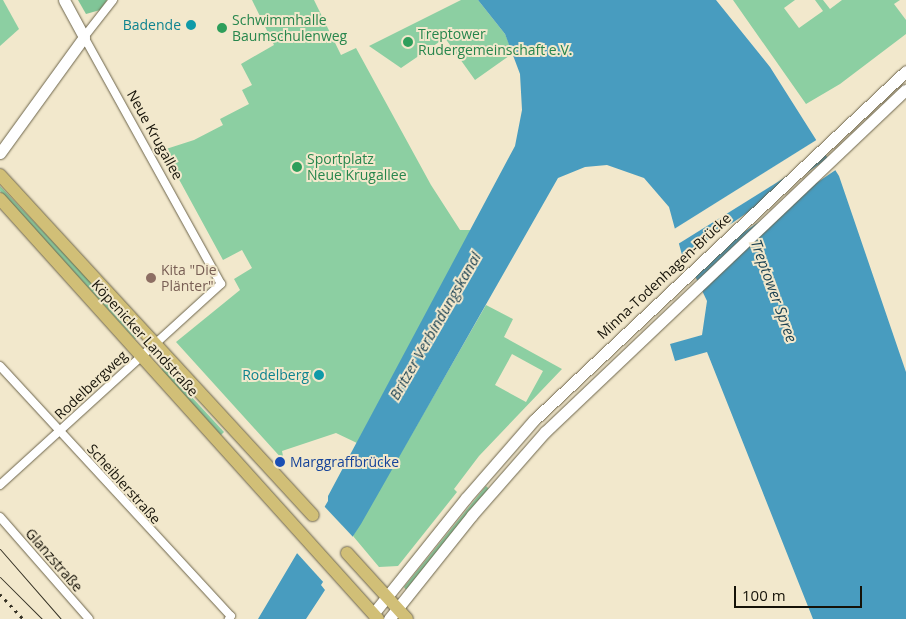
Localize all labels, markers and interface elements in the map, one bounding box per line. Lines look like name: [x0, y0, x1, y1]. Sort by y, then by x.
place label: Schwimmhalle Baumschulenweg: [232, 12, 347, 44]
place label: Badende: [123, 17, 181, 33]
marker: Badende: [185, 19, 197, 31]
marker: Schwimmhalle Baumschulenweg: [216, 22, 228, 34]
place label: Treptower Rudergemeinschaft e.V.: [418, 26, 572, 58]
marker: Treptower Rudergemeinschaft e.V.: [402, 36, 414, 48]
street label: Neue Krugallee: [124, 87, 186, 183]
place label: Sportplatz Neue Krugallee: [307, 151, 407, 184]
marker: Sportplatz Neue Krugallee: [291, 161, 303, 173]
street label: Minna-Todenhagen-Brücke: [594, 210, 734, 342]
water label: Treptower Spree: [747, 237, 801, 345]
water label: Britzer Verbindungskanal: [385, 249, 485, 403]
place label: Kita "Die Plänter": [161, 262, 217, 294]
marker: Kita "Die Plänter": [145, 272, 157, 284]
street label: Köpenicker Landstraße: [88, 276, 202, 400]
street label: Rodelbergweg: [51, 347, 131, 423]
place label: Rodelberg: [242, 367, 309, 383]
marker: Rodelberg: [313, 369, 325, 381]
street label: Scheiblerstraße: [84, 441, 164, 527]
place label: Marggraffbrücke: [290, 454, 399, 470]
marker: Marggraffbrücke: [274, 456, 286, 468]
street label: Glanzstraße: [22, 525, 86, 595]
scale bar: [736, 576, 864, 608]
text: 100 m: [742, 585, 786, 605]

